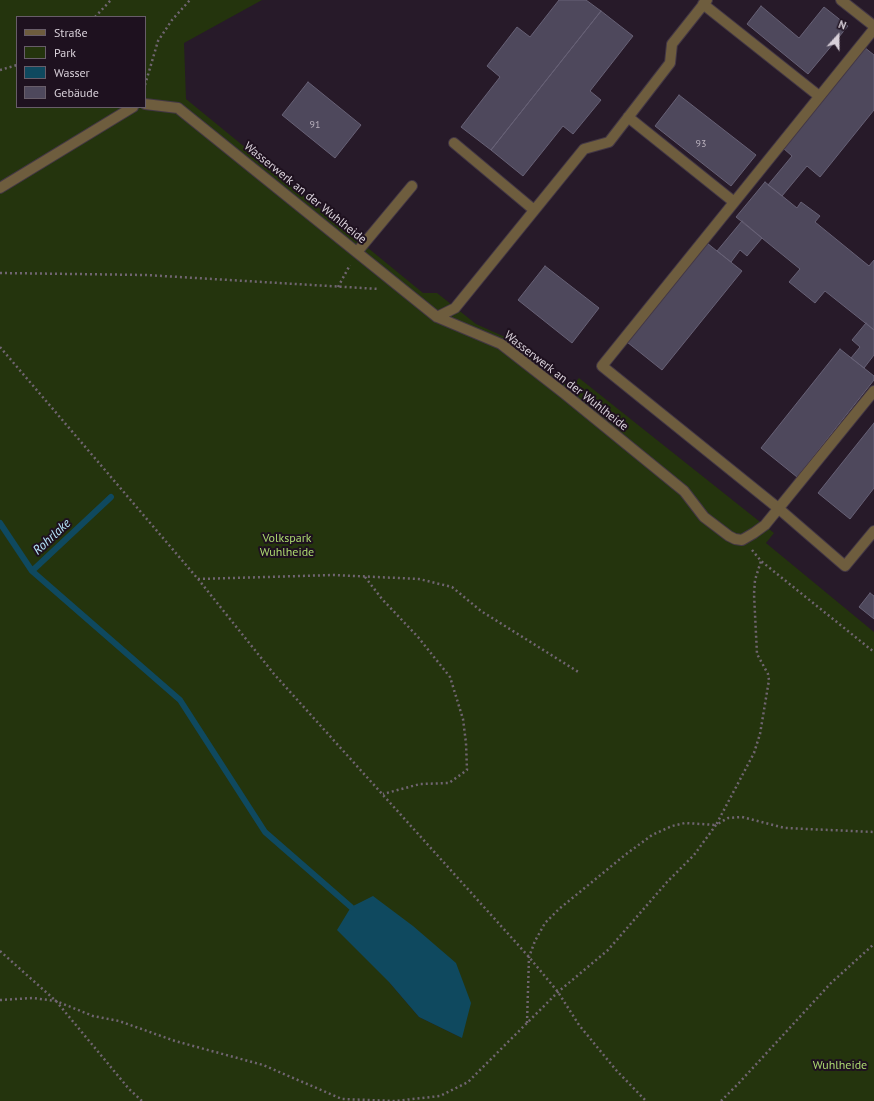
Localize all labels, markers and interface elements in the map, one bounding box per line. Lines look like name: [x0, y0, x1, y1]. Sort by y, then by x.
legend: [16, 16, 146, 108]
north arrow: [818, 16, 858, 56]
text: N: [836, 17, 848, 33]
text: Straße: [54, 25, 88, 40]
text: Park: [54, 45, 76, 60]
text: Wasser: [54, 65, 90, 80]
text: Gebäude: [54, 85, 99, 100]
house number: 91: [310, 119, 320, 131]
house number: 93: [696, 138, 706, 150]
street label: Wasserwerk an der Wuhlheide: [241, 139, 369, 247]
street label: Wasserwerk an der Wuhlheide: [501, 328, 631, 434]
water label: Rohrlake: [30, 516, 74, 558]
park label: Volkspark Wuhlheide: [260, 532, 314, 560]
park label: Wuhlheide: [813, 1059, 867, 1073]

